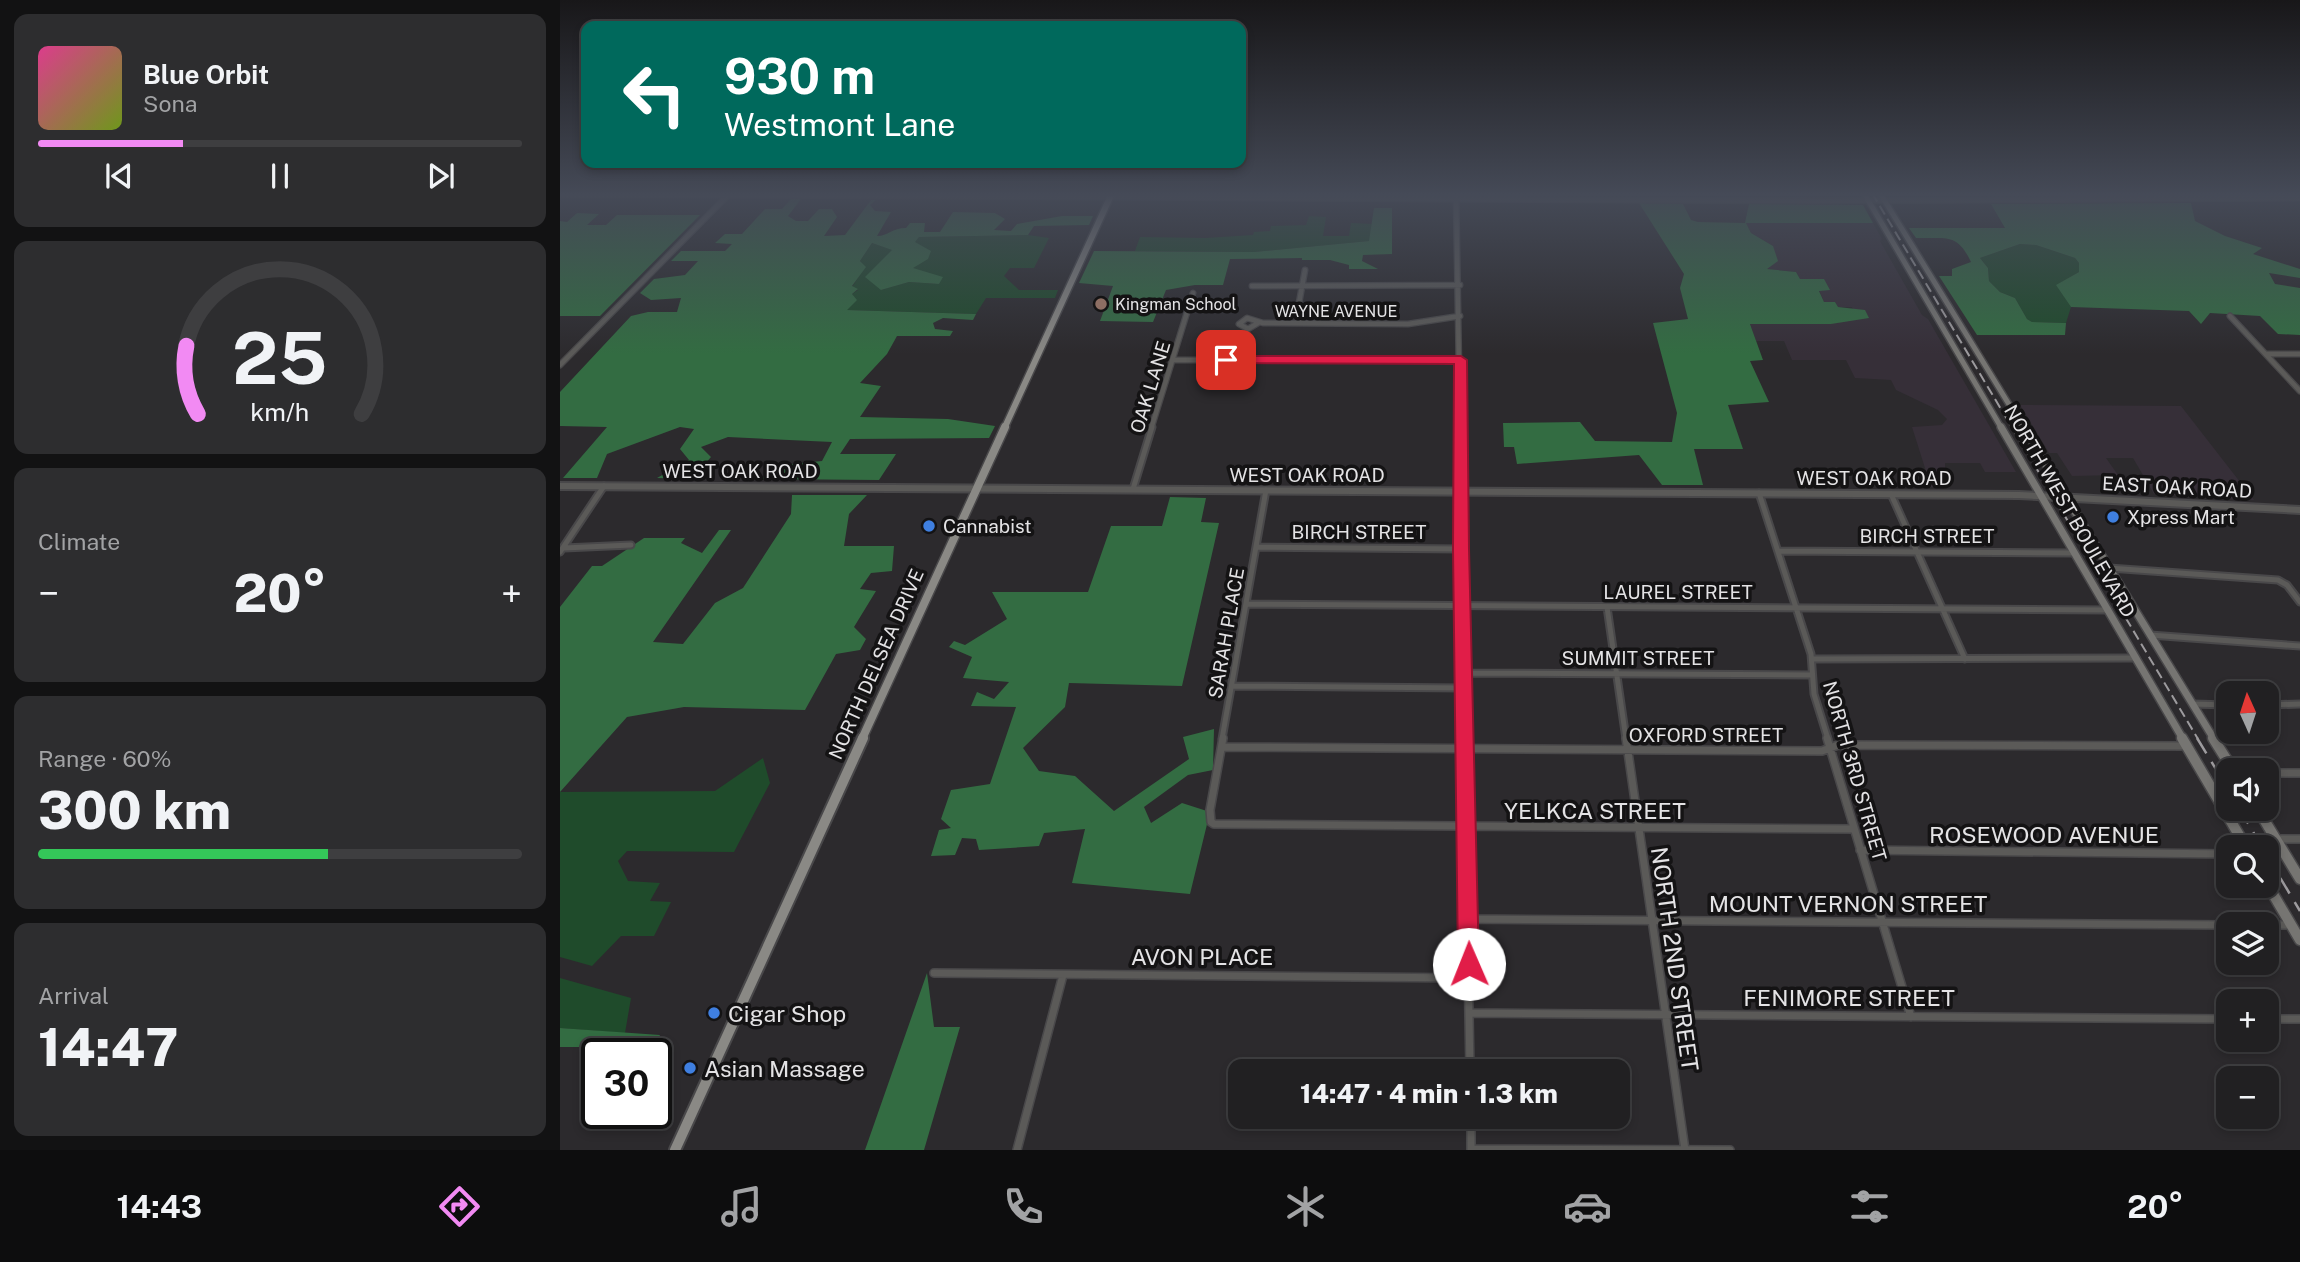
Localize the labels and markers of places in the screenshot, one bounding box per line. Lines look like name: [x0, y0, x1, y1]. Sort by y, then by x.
place label: Kingman School: [1115, 295, 1237, 314]
marker: Kingman School: [1093, 296, 1109, 312]
pin: [1196, 330, 1256, 390]
place label: Xpress Mart: [2127, 506, 2235, 528]
marker: Xpress Mart: [2105, 509, 2121, 525]
place label: Cannabist: [943, 515, 1032, 537]
marker: Cannabist: [921, 518, 937, 534]
place label: Cigar Shop: [728, 1000, 846, 1027]
marker: Cigar Shop: [706, 1005, 722, 1021]
place label: Asian Massage: [704, 1055, 865, 1082]
marker: Asian Massage: [682, 1060, 698, 1076]

